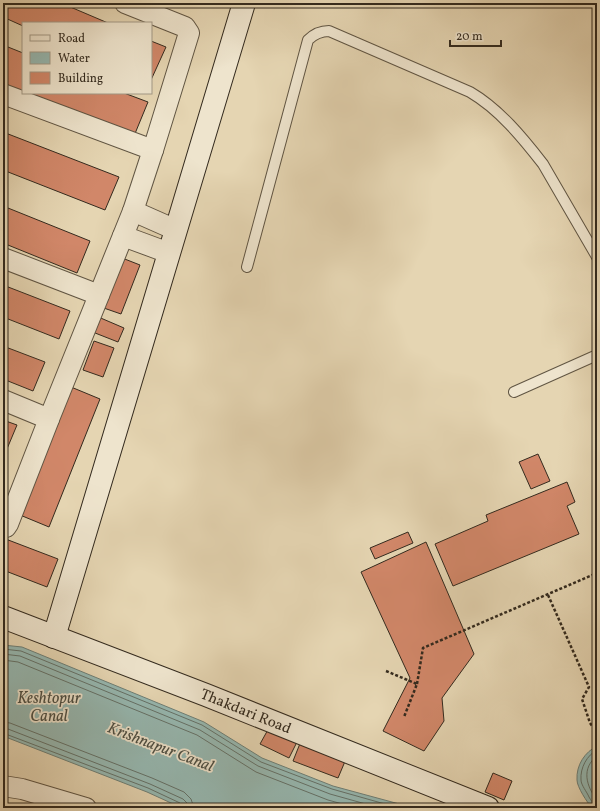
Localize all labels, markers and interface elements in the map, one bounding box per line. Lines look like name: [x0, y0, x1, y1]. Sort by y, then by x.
legend: [22, 22, 152, 94]
scale bar: [450, 22, 501, 48]
text: 20 m: [456, 29, 483, 45]
text: Road: [58, 31, 85, 47]
text: Water: [58, 51, 90, 67]
text: Building: [58, 71, 103, 87]
street label: Thakdari Road: [197, 685, 294, 740]
water label: Keshtopur Canal: [17, 688, 82, 728]
water label: Krishnapur Canal: [104, 718, 216, 778]

